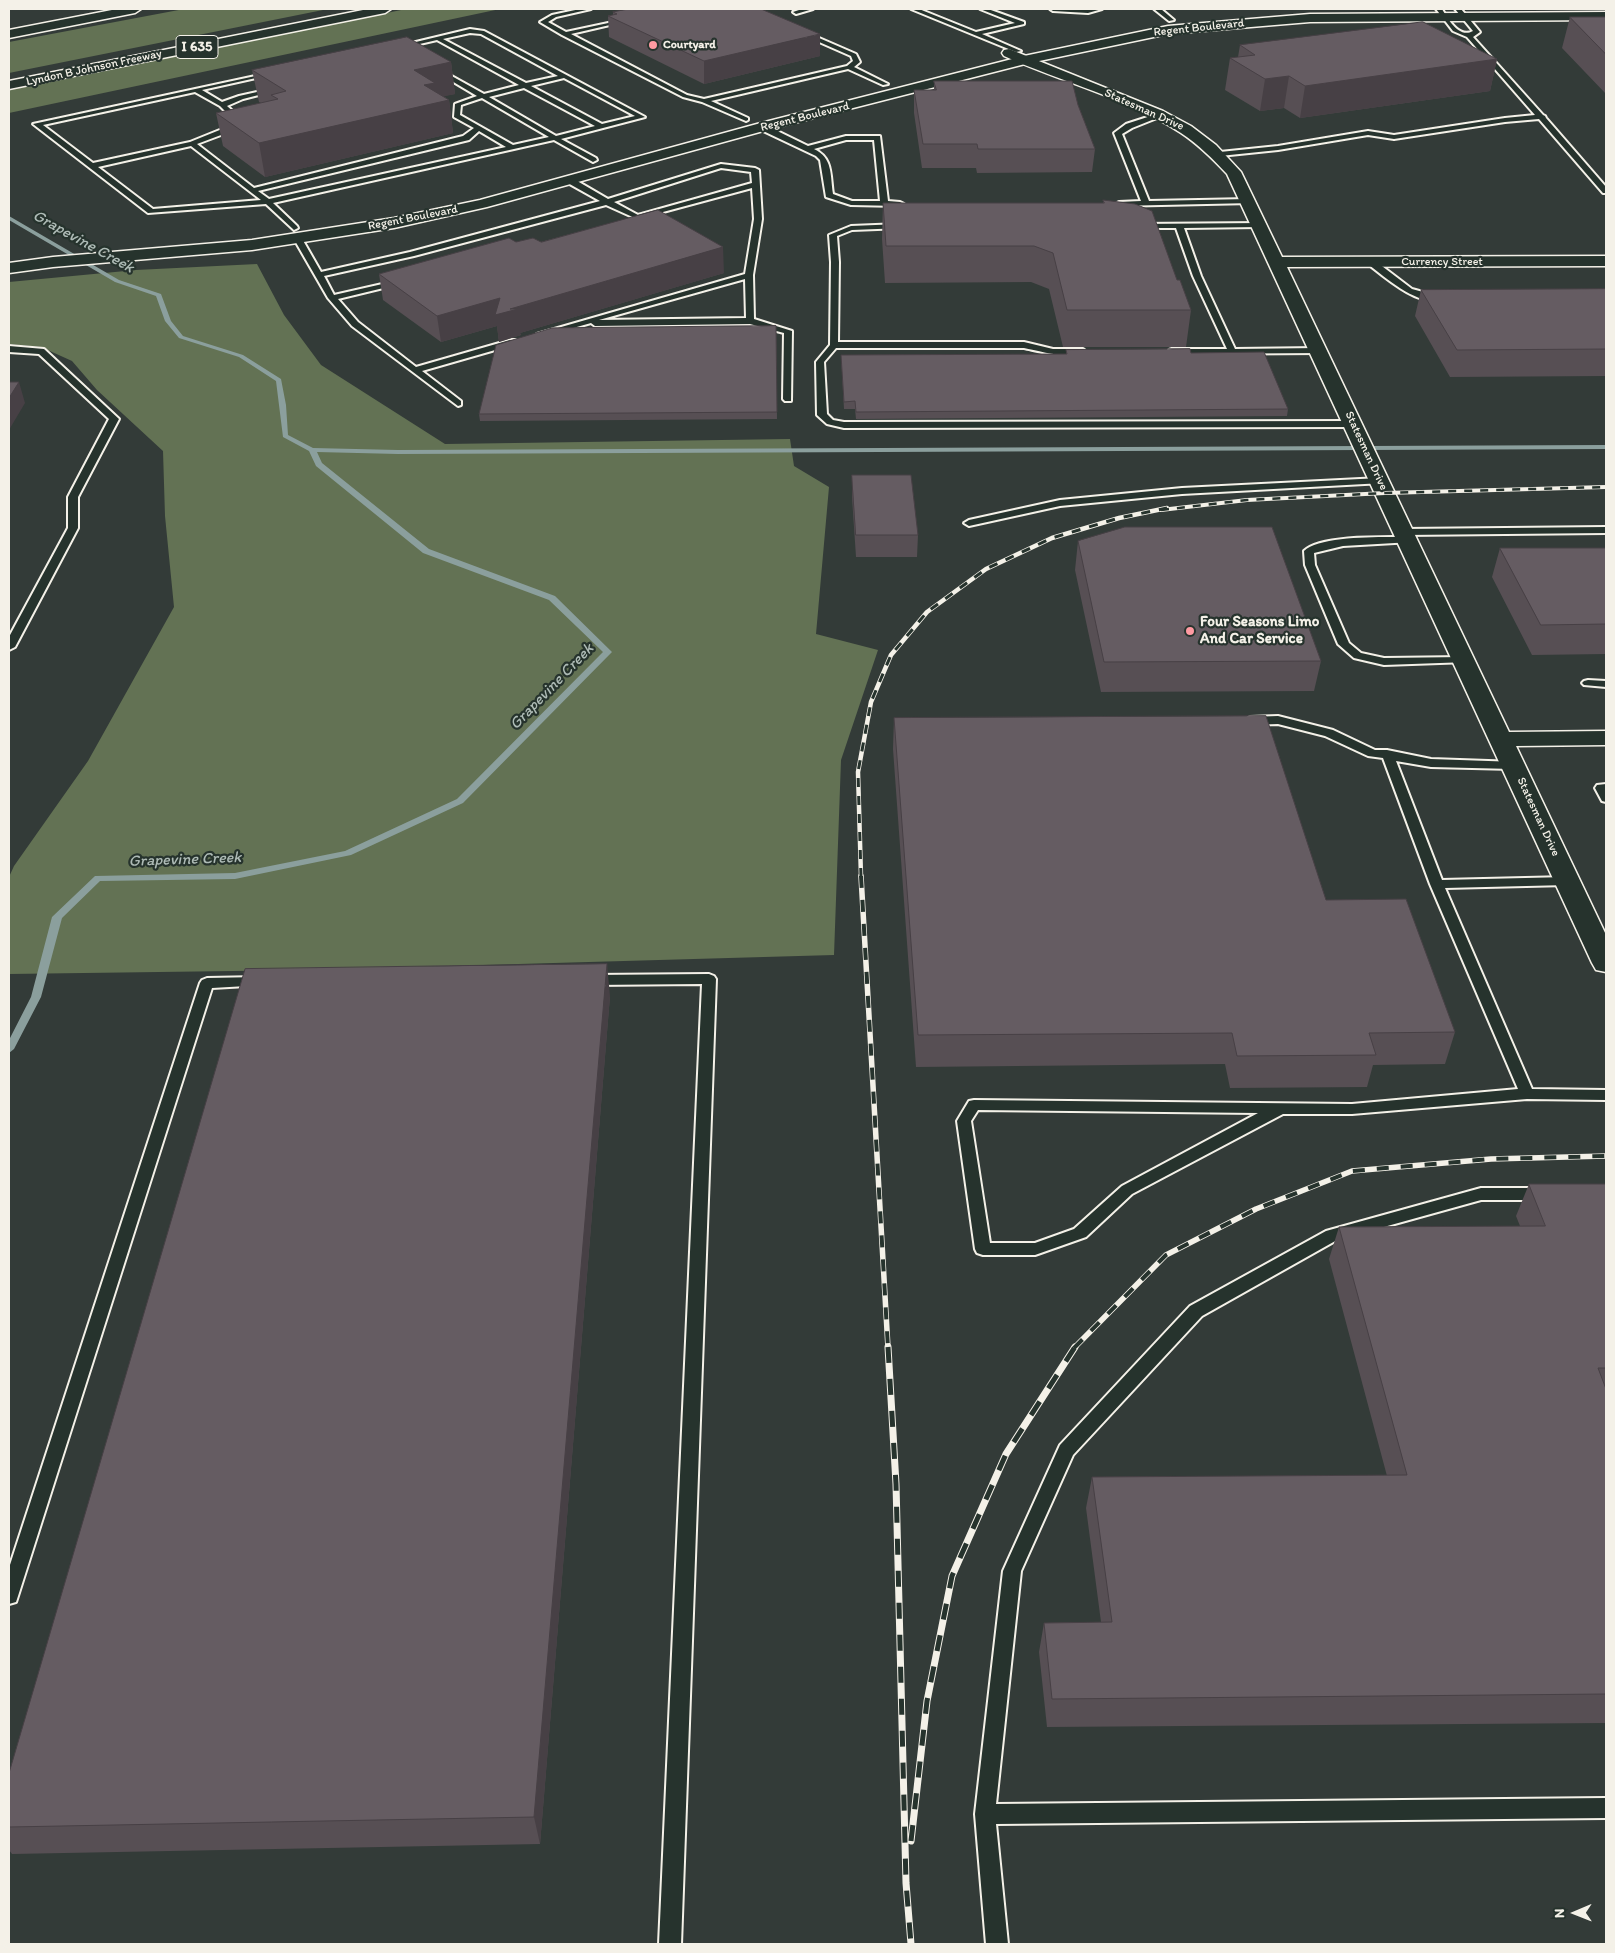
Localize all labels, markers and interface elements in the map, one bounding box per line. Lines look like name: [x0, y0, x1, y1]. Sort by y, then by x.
street label: Regent Boulevard: [1153, 16, 1245, 40]
road number: I 635: [176, 36, 218, 58]
place label: Courtyard: [663, 38, 716, 52]
marker: Courtyard: [647, 39, 659, 51]
street label: Lyndon B Johnson Freeway: [25, 47, 163, 89]
street label: Statesman Drive: [1102, 86, 1186, 134]
street label: Regent Boulevard: [759, 99, 851, 135]
street label: Regent Boulevard: [367, 202, 459, 234]
water label: Grapevine Creek: [29, 206, 137, 278]
street label: Currency Street: [1401, 255, 1483, 269]
street label: Statesman Drive: [1341, 409, 1391, 493]
place label: Four Seasons Limo And Car Service: [1200, 613, 1319, 648]
marker: Four Seasons Limo And Car Service: [1184, 625, 1196, 637]
water label: Grapevine Creek: [506, 640, 598, 734]
street label: Statesman Drive: [1513, 775, 1563, 859]
water label: Grapevine Creek: [128, 848, 242, 872]
north arrow: [1550, 1888, 1600, 1938]
text: N: [1551, 1908, 1568, 1918]

